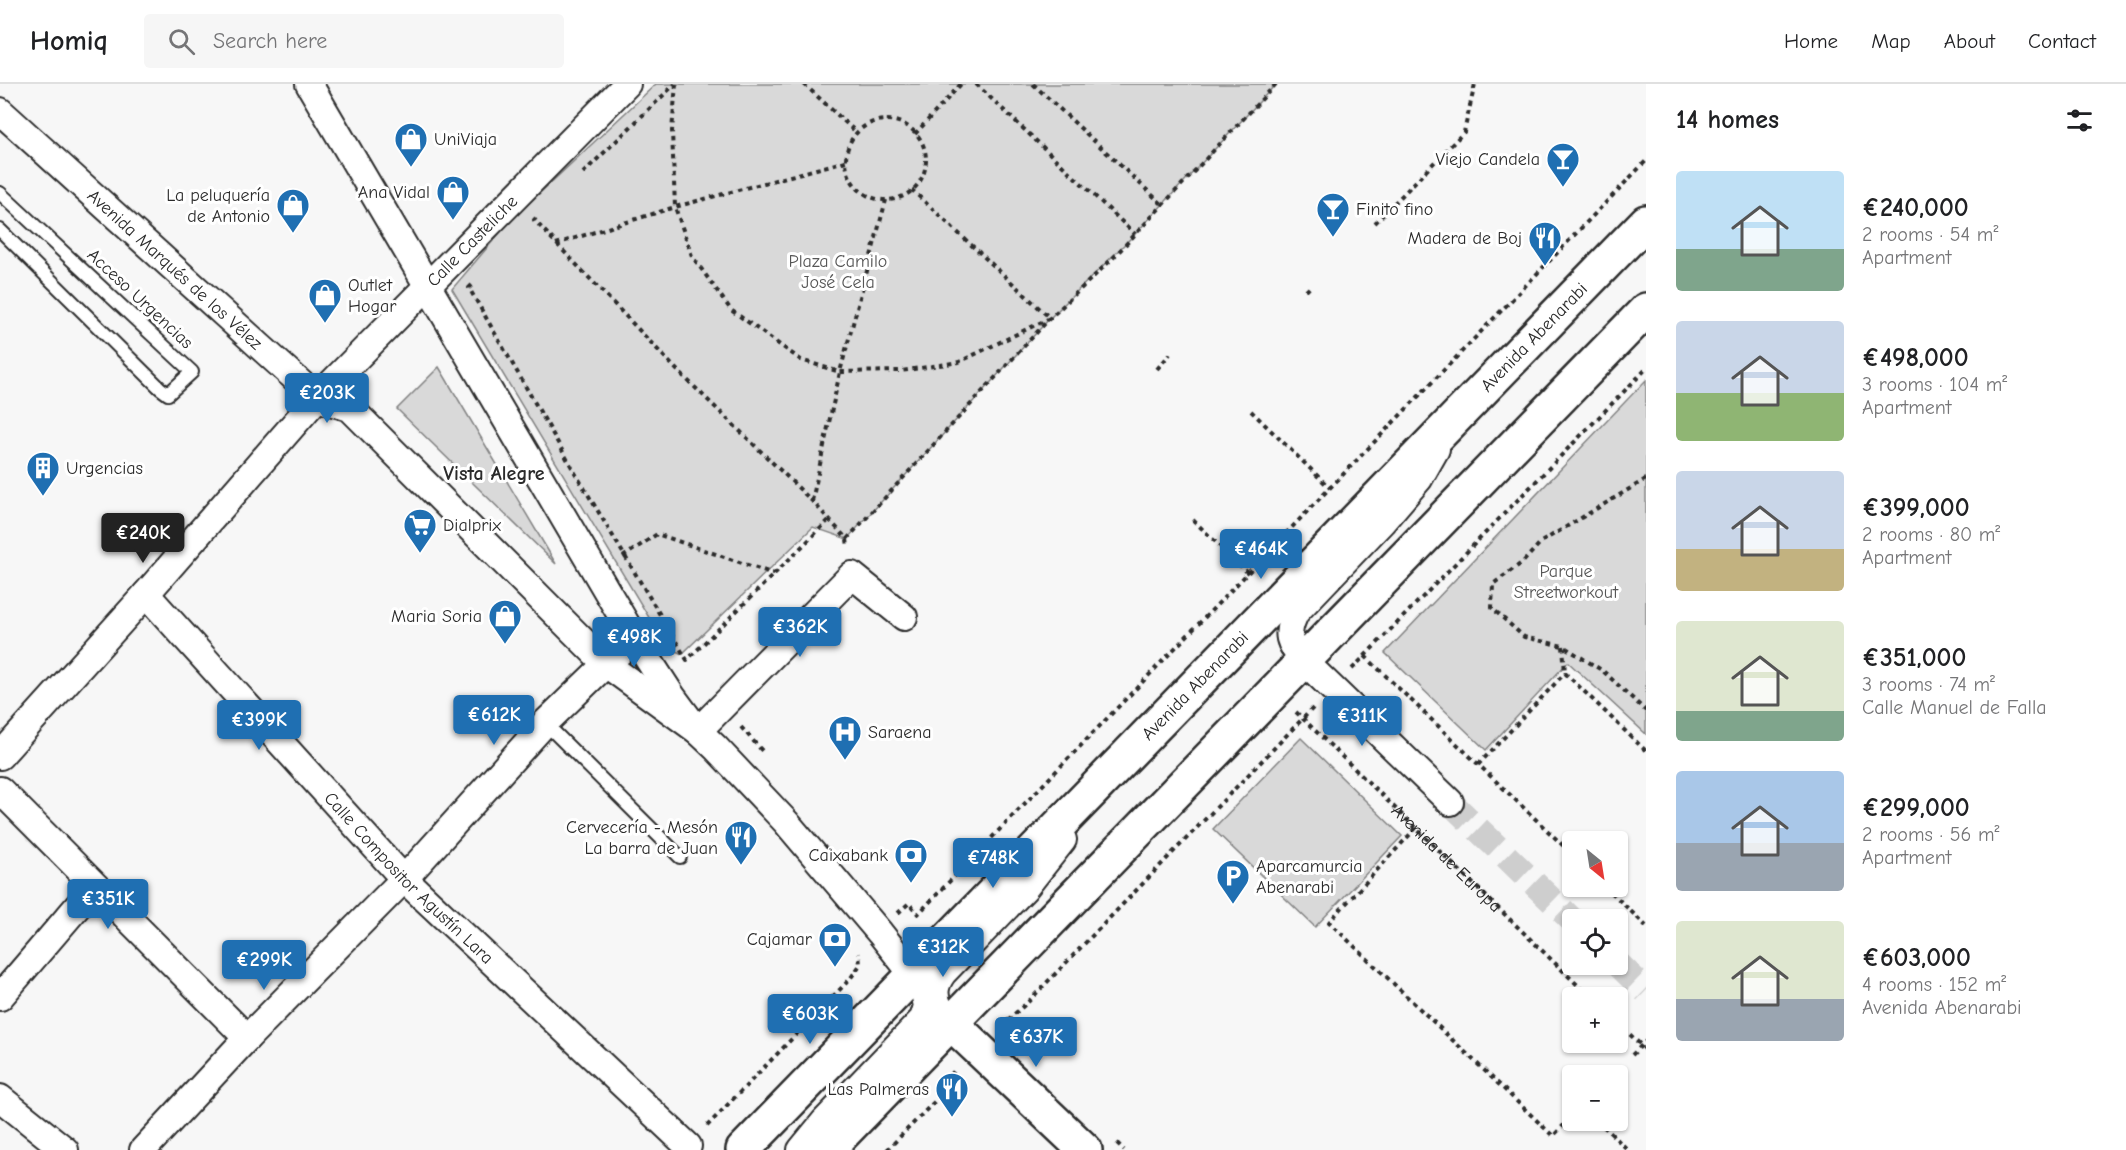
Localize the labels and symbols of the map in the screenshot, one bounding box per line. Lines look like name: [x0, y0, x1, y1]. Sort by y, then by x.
shop icon: UniViaja: [393, 121, 429, 168]
place label: UniViaja: [434, 129, 497, 150]
bar icon: Viejo Candela: [1545, 141, 1581, 188]
place label: Viejo Candela: [1435, 149, 1540, 170]
shop icon: Ana Vidal: [435, 174, 471, 221]
place label: Ana Vidal: [358, 182, 430, 203]
street label: Avenida Marqués de los Vélez: [83, 185, 267, 354]
place label: La peluquería de Antonio: [166, 185, 270, 227]
shop icon: La peluquería de Antonio: [275, 187, 311, 234]
street label: Calle Casteliche: [422, 191, 522, 291]
bar icon: Finito fino: [1315, 191, 1351, 238]
place label: Finito fino: [1356, 199, 1433, 220]
restaurant icon: Madera de Boj: [1527, 220, 1563, 267]
place label: Madera de Boj: [1408, 228, 1522, 249]
street label: Acceso Urgencias: [83, 245, 197, 353]
park label: Plaza Camilo José Cela: [789, 251, 887, 293]
place label: Outlet Hogar: [348, 275, 397, 317]
shop icon: Outlet Hogar: [307, 277, 343, 324]
street label: Avenida Abenarabi: [1476, 278, 1592, 396]
pin: €203K: [285, 373, 369, 424]
building icon: Urgencias: [25, 450, 61, 497]
place label: Urgencias: [66, 458, 143, 479]
district label: Vista Alegre: [443, 462, 545, 485]
supermarket icon: Dialprix: [402, 507, 438, 554]
pin: €240K: [101, 513, 185, 564]
place label: Dialprix: [443, 515, 501, 536]
pin: €464K: [1219, 529, 1303, 580]
park label: Parque Streetworkout: [1514, 561, 1619, 603]
shop icon: Maria Soria: [487, 598, 523, 645]
place label: Maria Soria: [391, 606, 482, 627]
pin: €362K: [758, 607, 842, 658]
pin: €498K: [592, 617, 676, 668]
street label: Avenida Abenarabi: [1137, 627, 1253, 744]
pin: €612K: [452, 695, 536, 746]
pin: €311K: [1320, 696, 1404, 747]
pin: €399K: [217, 700, 301, 751]
hospital icon: Saraena: [827, 714, 863, 761]
place label: Saraena: [868, 722, 932, 743]
street label: Calle Compositor Agustín Lara: [320, 788, 498, 968]
street label: Avenida de Europa: [1387, 800, 1506, 916]
place label: Cervecería - Mesón La barra de Juan: [566, 817, 718, 859]
restaurant icon: Cervecería - Mesón La barra de Juan: [723, 819, 759, 866]
north arrow: [1562, 831, 1628, 897]
bank icon: Caixabank: [893, 837, 929, 884]
pin: €748K: [951, 838, 1035, 889]
place label: Caixabank: [809, 845, 888, 866]
place label: Aparcamurcia Abenarabi: [1256, 856, 1363, 898]
parking icon: Aparcamurcia Abenarabi: [1215, 858, 1251, 905]
pin: €351K: [66, 879, 150, 930]
bank icon: Cajamar: [817, 921, 853, 968]
pin: €312K: [901, 927, 985, 978]
place label: Cajamar: [747, 929, 813, 950]
pin: €299K: [222, 940, 306, 991]
pin: €603K: [768, 994, 852, 1045]
pin: €637K: [994, 1017, 1078, 1068]
restaurant icon: Las Palmeras: [934, 1071, 970, 1118]
place label: Las Palmeras: [827, 1079, 929, 1100]

